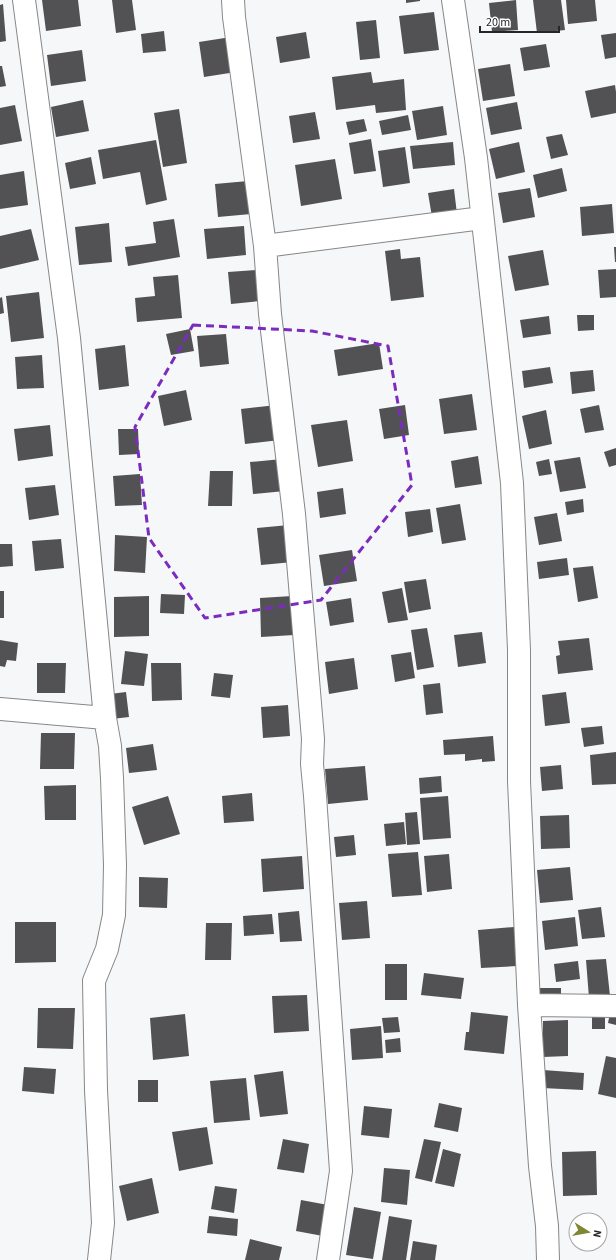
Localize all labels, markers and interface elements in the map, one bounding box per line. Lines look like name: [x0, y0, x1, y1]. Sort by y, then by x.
scale bar: [480, 8, 559, 34]
text: 20 m: [486, 14, 510, 31]
north arrow: [568, 1212, 608, 1252]
text: N: [589, 1229, 605, 1239]

